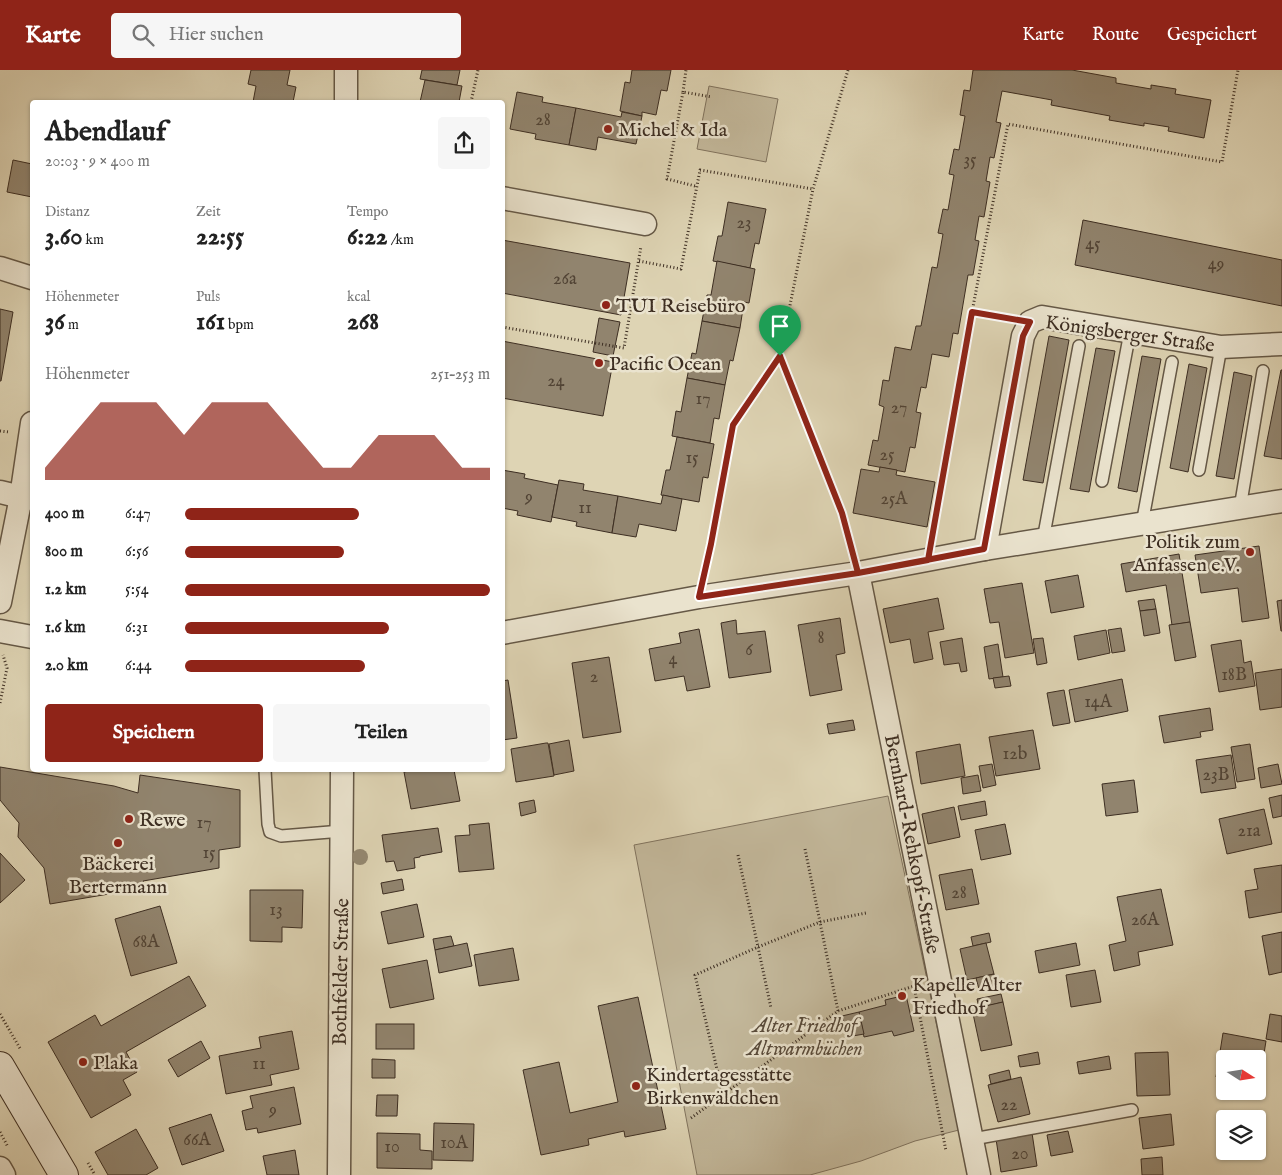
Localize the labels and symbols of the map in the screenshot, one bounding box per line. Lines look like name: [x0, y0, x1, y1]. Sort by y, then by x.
house number: 28: [535, 109, 551, 132]
place label: Michel & Ida: [618, 118, 728, 143]
marker: Michel & Ida: [602, 123, 614, 135]
house number: 35: [963, 149, 977, 172]
house number: 23: [736, 212, 752, 235]
house number: 45: [1085, 233, 1101, 256]
house number: 49: [1208, 253, 1224, 276]
house number: 26a: [553, 268, 577, 291]
place label: TUI Reisebüro: [616, 294, 746, 319]
marker: TUI Reisebüro: [600, 299, 612, 311]
pin: [759, 305, 801, 356]
street label: Königsberger Straße: [1044, 310, 1216, 359]
place label: Pacific Ocean: [609, 352, 722, 377]
marker: Pacific Ocean: [593, 357, 605, 369]
house number: 24: [547, 370, 565, 393]
house number: 17: [695, 388, 711, 411]
house number: 27: [891, 397, 907, 420]
house number: 25: [880, 444, 895, 467]
house number: 15: [685, 447, 699, 470]
house number: 9: [524, 486, 533, 509]
house number: 25A: [880, 488, 908, 511]
house number: 11: [578, 497, 592, 520]
place label: Politik zum Anfassen e.V.: [1132, 530, 1240, 578]
marker: Politik zum Anfassen e.V.: [1244, 546, 1256, 558]
house number: 8: [817, 627, 825, 650]
house number: 6: [745, 639, 753, 662]
house number: 4: [669, 648, 678, 671]
house number: 18B: [1221, 664, 1247, 687]
house number: 2: [590, 666, 598, 689]
house number: 14A: [1084, 691, 1113, 714]
street label: Bernhard-Rehkopf-Straße: [878, 732, 945, 956]
house number: 12b: [1003, 743, 1028, 766]
house number: 23B: [1202, 764, 1230, 787]
place label: Rewe: [139, 808, 186, 833]
house number: 17: [196, 812, 212, 835]
marker: Rewe: [123, 813, 135, 825]
house number: 21a: [1238, 820, 1261, 843]
marker: Bäckerei Bertermann: [112, 837, 124, 849]
house number: 15: [202, 842, 216, 865]
place label: Bäckerei Bertermann: [69, 852, 168, 900]
house number: 28: [951, 882, 967, 905]
street label: Bothfelder Straße: [328, 898, 355, 1046]
house number: 13: [269, 899, 283, 922]
house number: 26A: [1131, 909, 1160, 932]
house number: 68A: [133, 931, 160, 954]
place label: Kapelle Alter Friedhof: [912, 973, 1023, 1021]
marker: Kapelle Alter Friedhof: [896, 990, 908, 1002]
park label: Alter Friedhof Altwarmbüchen: [745, 1014, 863, 1062]
north arrow: [1216, 1050, 1266, 1100]
place label: Plaka: [93, 1051, 138, 1076]
house number: 11: [252, 1053, 266, 1076]
marker: Plaka: [77, 1056, 89, 1068]
place label: Kindertagesstätte Birkenwäldchen: [646, 1063, 792, 1111]
marker: Kindertagesstätte Birkenwäldchen: [630, 1080, 642, 1092]
house number: 22: [1001, 1094, 1017, 1117]
house number: 9: [268, 1099, 277, 1122]
house number: 66A: [183, 1129, 212, 1152]
house number: 10A: [440, 1132, 469, 1155]
house number: 10: [384, 1136, 400, 1159]
house number: 20: [1011, 1143, 1029, 1166]

